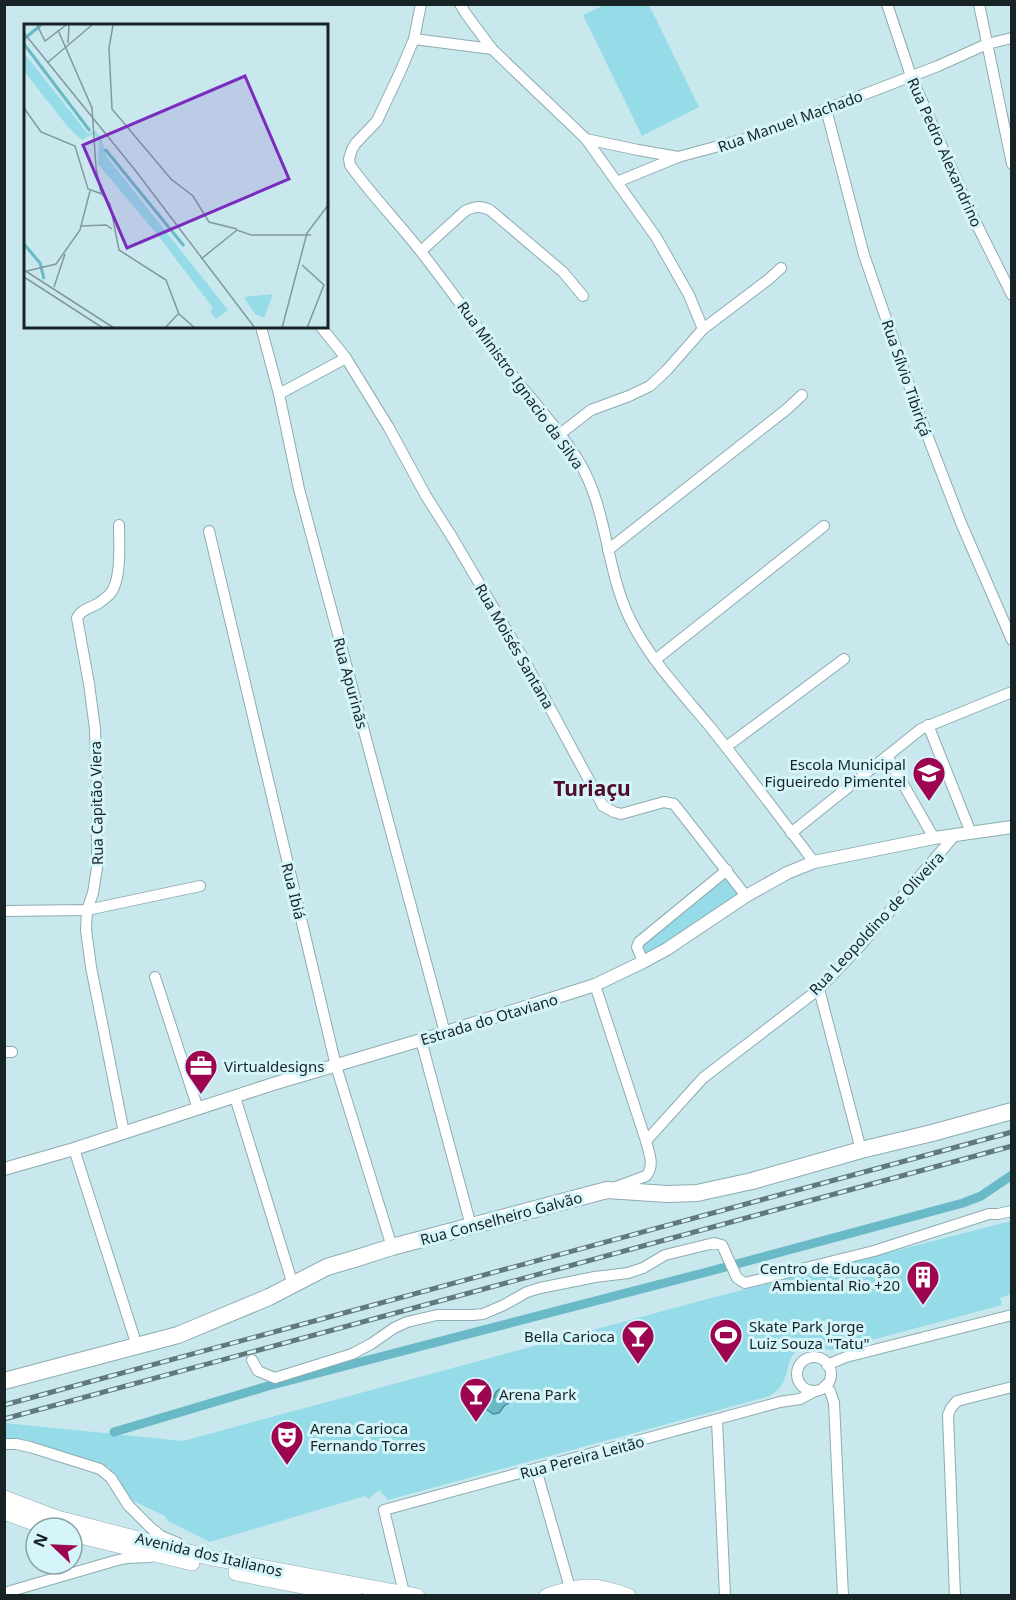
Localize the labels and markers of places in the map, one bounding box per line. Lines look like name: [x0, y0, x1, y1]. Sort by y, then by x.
place label: Escola Municipal Figueiredo Pimentel: [765, 754, 906, 791]
school or university icon: Escola Municipal Figueiredo Pimentel: [911, 755, 947, 802]
office icon: Virtualdesigns: [183, 1048, 219, 1095]
place label: Virtualdesigns: [224, 1056, 324, 1076]
place label: Centro de Educação Ambiental Rio +20: [760, 1258, 900, 1295]
building icon: Centro de Educação Ambiental Rio +20: [905, 1259, 941, 1306]
place label: Skate Park Jorge Luiz Souza "Tatu": [749, 1316, 870, 1353]
sports icon: Skate Park Jorge Luiz Souza "Tatu": [708, 1317, 744, 1364]
bar icon: Bella Carioca: [620, 1318, 656, 1365]
place label: Bella Carioca: [524, 1326, 615, 1346]
bar icon: Arena Park: [458, 1376, 494, 1423]
place label: Arena Park: [499, 1384, 576, 1404]
place label: Arena Carioca Fernando Torres: [310, 1418, 426, 1455]
theatre icon: Arena Carioca Fernando Torres: [269, 1419, 305, 1466]

